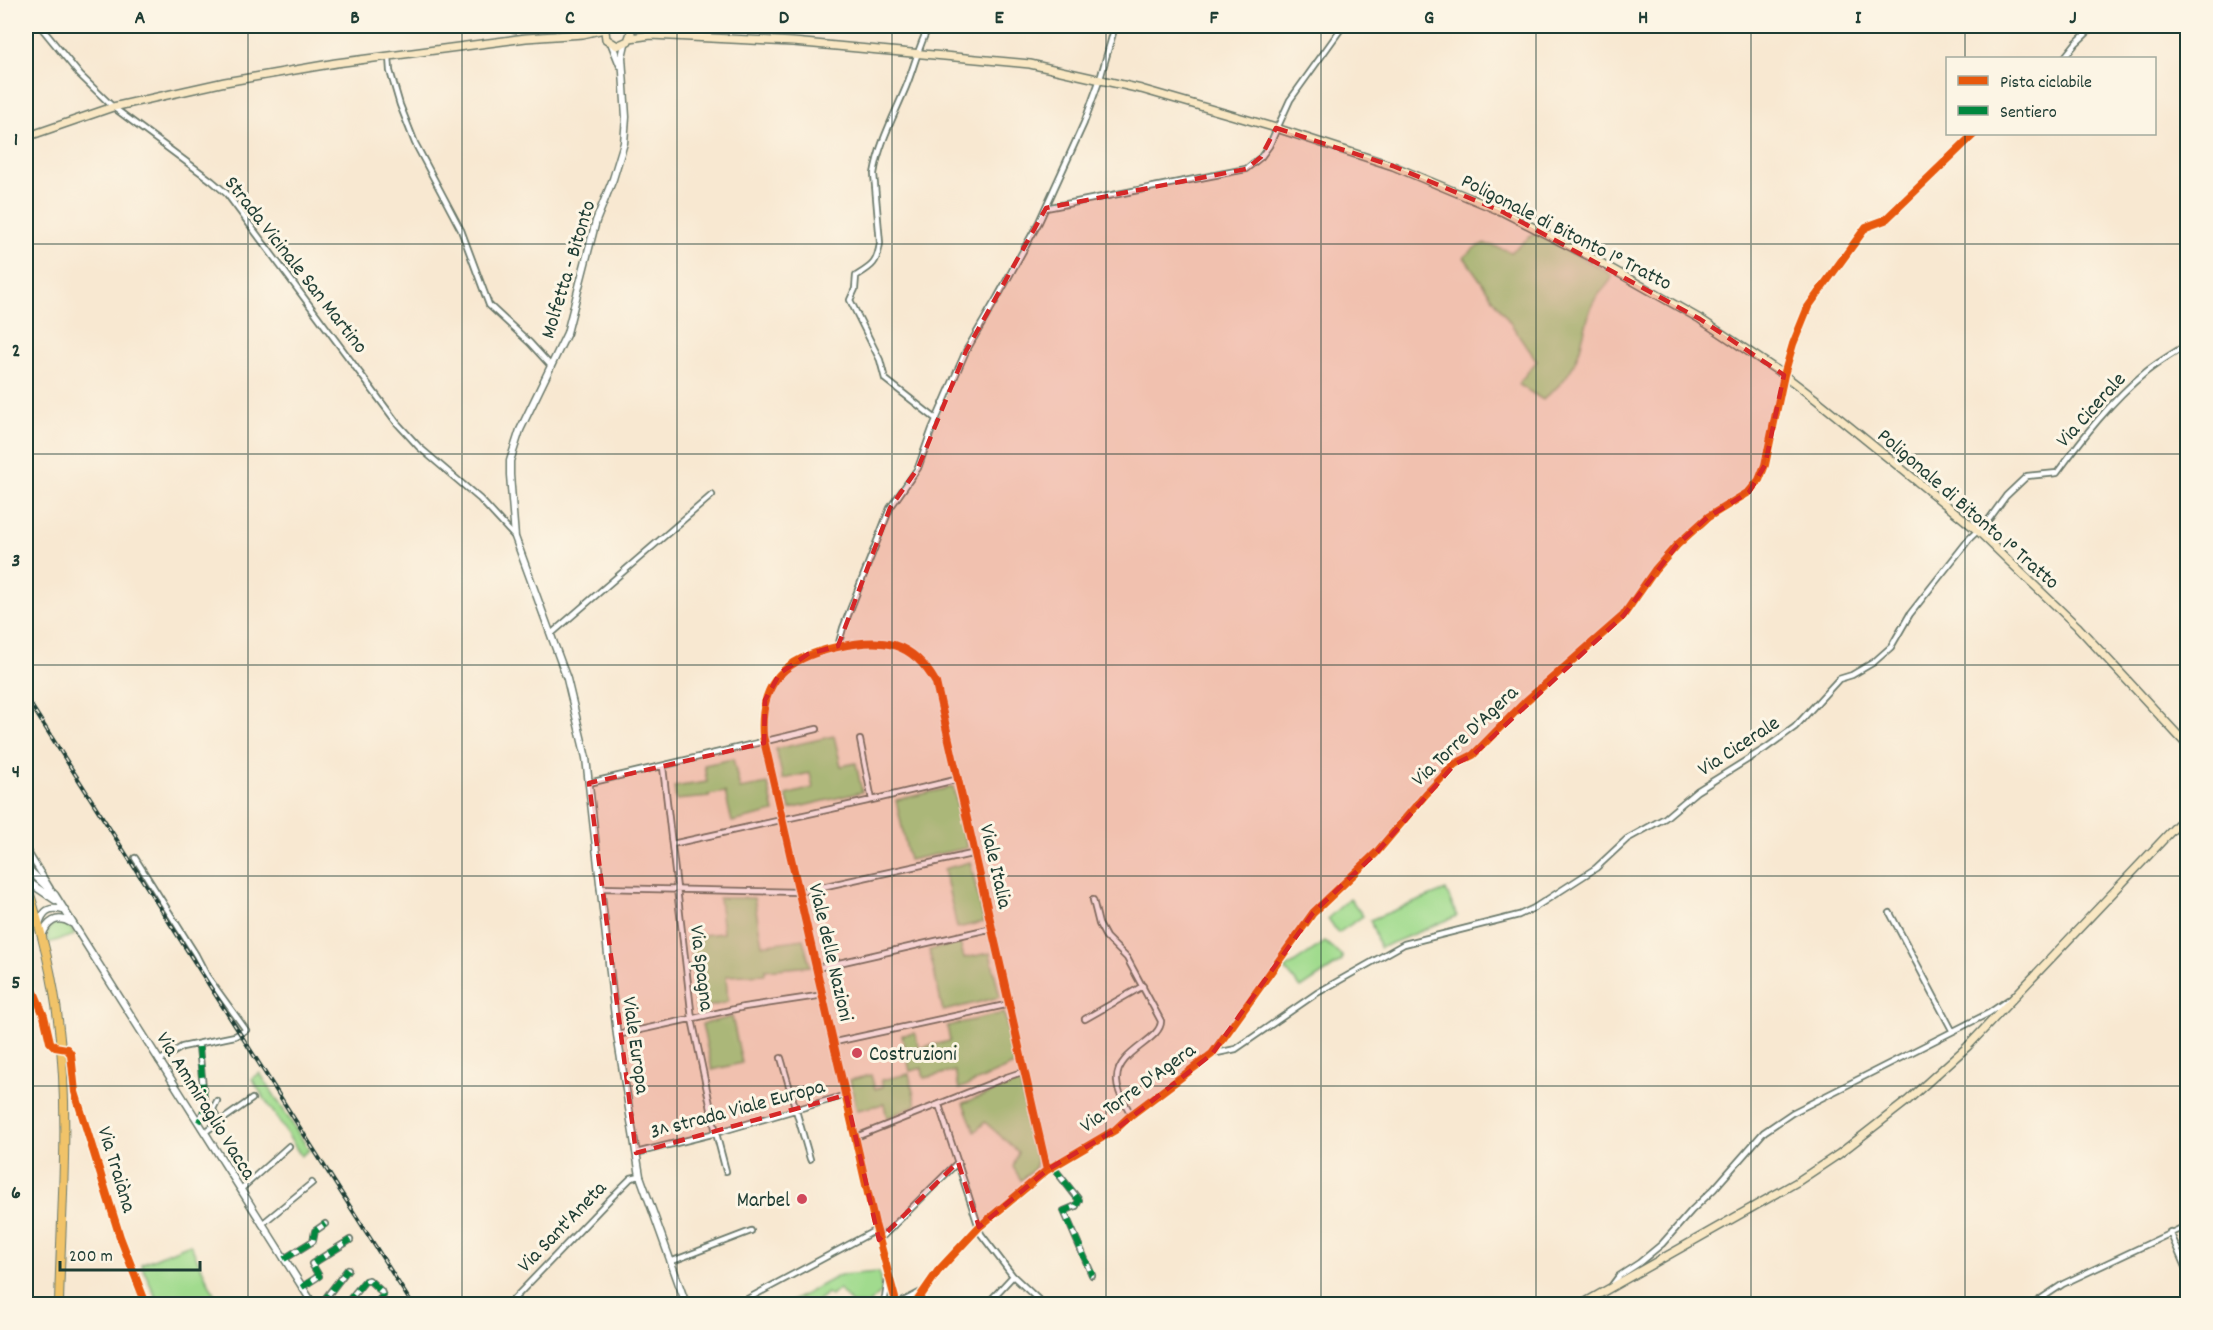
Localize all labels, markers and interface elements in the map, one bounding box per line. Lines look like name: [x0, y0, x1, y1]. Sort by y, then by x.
text: A: [135, 5, 146, 33]
text: B: [350, 5, 360, 33]
text: C: [565, 5, 575, 33]
text: D: [779, 5, 790, 33]
text: E: [994, 5, 1004, 33]
text: F: [1210, 5, 1220, 33]
text: G: [1424, 5, 1434, 33]
text: H: [1638, 5, 1648, 33]
text: I: [1855, 5, 1862, 33]
text: J: [2069, 5, 2077, 33]
legend: [1946, 57, 2156, 135]
text: Pista ciclabile: [2000, 71, 2092, 96]
text: Sentiero: [2000, 101, 2057, 126]
text: 1: [14, 127, 18, 155]
street label: Poligonale di Bitonto 1° Tratto: [1455, 167, 1676, 300]
street label: Strada Vicinale San Martino: [216, 171, 374, 361]
street label: Molfetta - Bitonto: [535, 197, 605, 343]
text: 2: [12, 338, 20, 366]
street label: Via Cicerale: [2050, 367, 2134, 455]
street label: Poligonale di Bitonto 1° Tratto: [1869, 423, 2065, 598]
text: 3: [12, 548, 20, 576]
street label: Via Torre D'Agera: [1406, 679, 1527, 795]
street label: Via Cicerale: [1693, 710, 1787, 785]
text: 4: [12, 759, 20, 787]
street label: Viale Italia: [970, 822, 1019, 913]
street label: Viale delle Nazioni: [799, 881, 860, 1025]
street label: Via Spagna: [680, 924, 720, 1014]
text: 5: [11, 970, 21, 998]
street label: Viale Europa: [612, 995, 656, 1097]
street label: Via Ammiraglio Vacca: [147, 1027, 263, 1187]
street label: Via Torre D'Agera: [1075, 1036, 1204, 1142]
place label: Costruzioni: [869, 1041, 957, 1071]
marker: Costruzioni: [850, 1046, 864, 1060]
street label: 3^ strada Viale Europa: [647, 1073, 829, 1149]
street label: Via Traiàna: [88, 1123, 143, 1218]
street label: Via Sant'Aneta: [512, 1175, 615, 1281]
text: 6: [11, 1180, 21, 1208]
place label: Marbel: [737, 1187, 790, 1217]
marker: Marbel: [795, 1192, 809, 1206]
scale bar: [60, 1234, 200, 1272]
text: 200 m: [69, 1245, 113, 1270]

